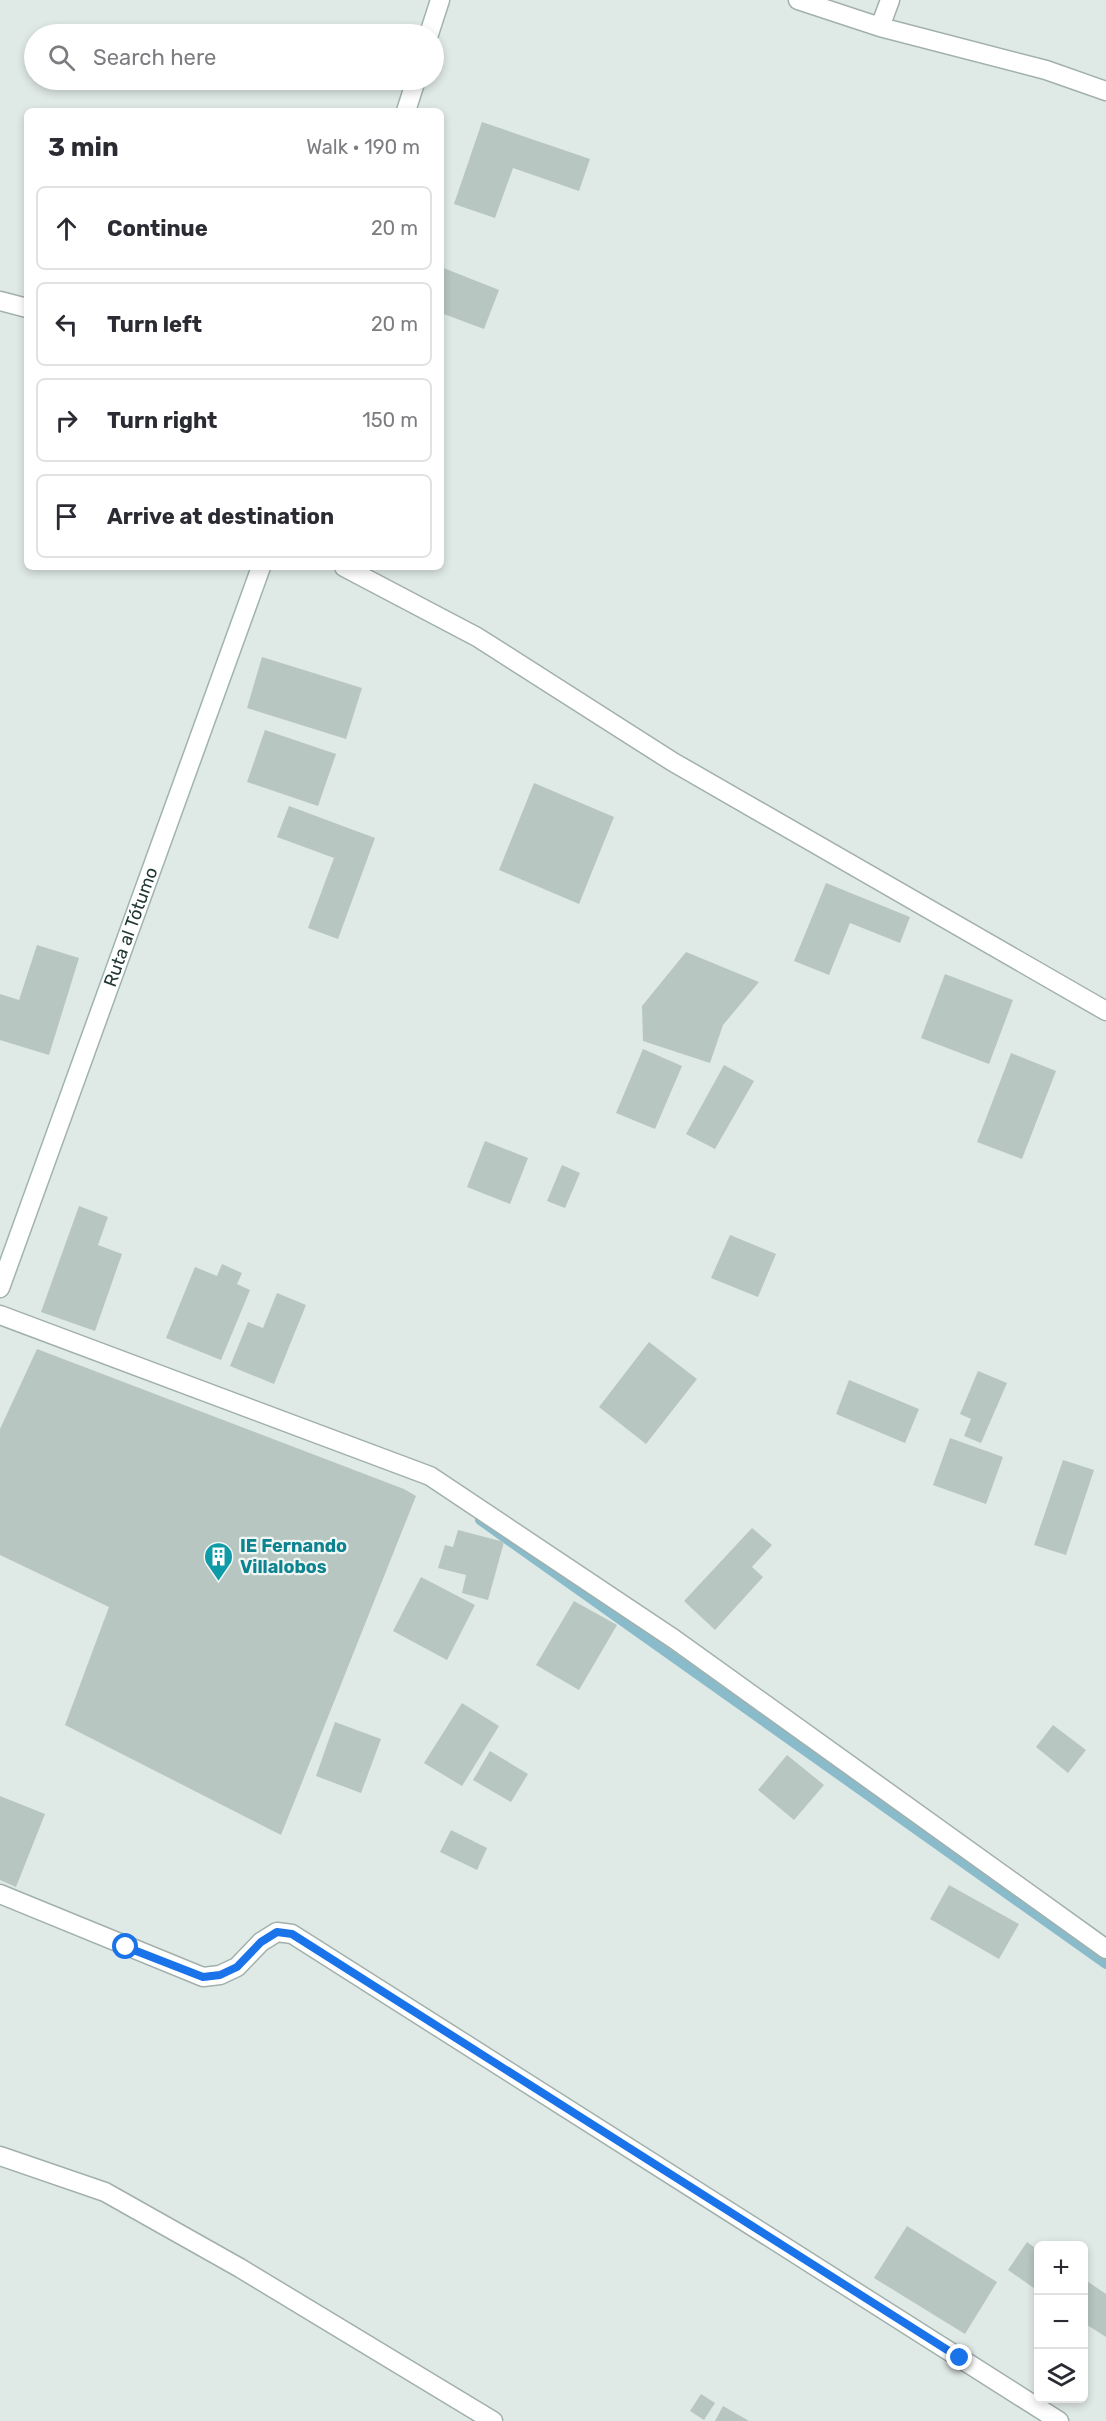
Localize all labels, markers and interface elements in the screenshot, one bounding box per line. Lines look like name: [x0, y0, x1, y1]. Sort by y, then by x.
search box: [24, 24, 444, 90]
icon: search: [45, 41, 78, 74]
text: Search here: [93, 44, 216, 71]
text: 3 min: [48, 132, 119, 163]
text: Walk · 190 m: [306, 135, 420, 159]
icon: ahead: [50, 212, 83, 245]
text: Continue: [107, 215, 208, 242]
text: 20 m: [371, 216, 418, 240]
icon: left: [50, 308, 83, 341]
text: Turn left: [107, 311, 202, 338]
text: 20 m: [371, 312, 418, 336]
icon: right: [50, 404, 83, 437]
text: Turn right: [107, 407, 217, 434]
text: 150 m: [362, 408, 418, 432]
icon: arrive: [50, 500, 83, 533]
text: Arrive at destination: [107, 503, 334, 530]
street label: Ruta al Tótumo: [99, 864, 162, 990]
place label: IE Fernando Villalobos: [240, 1535, 347, 1578]
building icon: IE Fernando Villalobos: [203, 1540, 235, 1582]
route start: [112, 1933, 138, 1959]
map controls: [1034, 2241, 1088, 2403]
button: +: [1034, 2241, 1088, 2295]
button: −: [1034, 2295, 1088, 2349]
route end: [946, 2344, 972, 2370]
button: layers: [1034, 2349, 1088, 2403]

